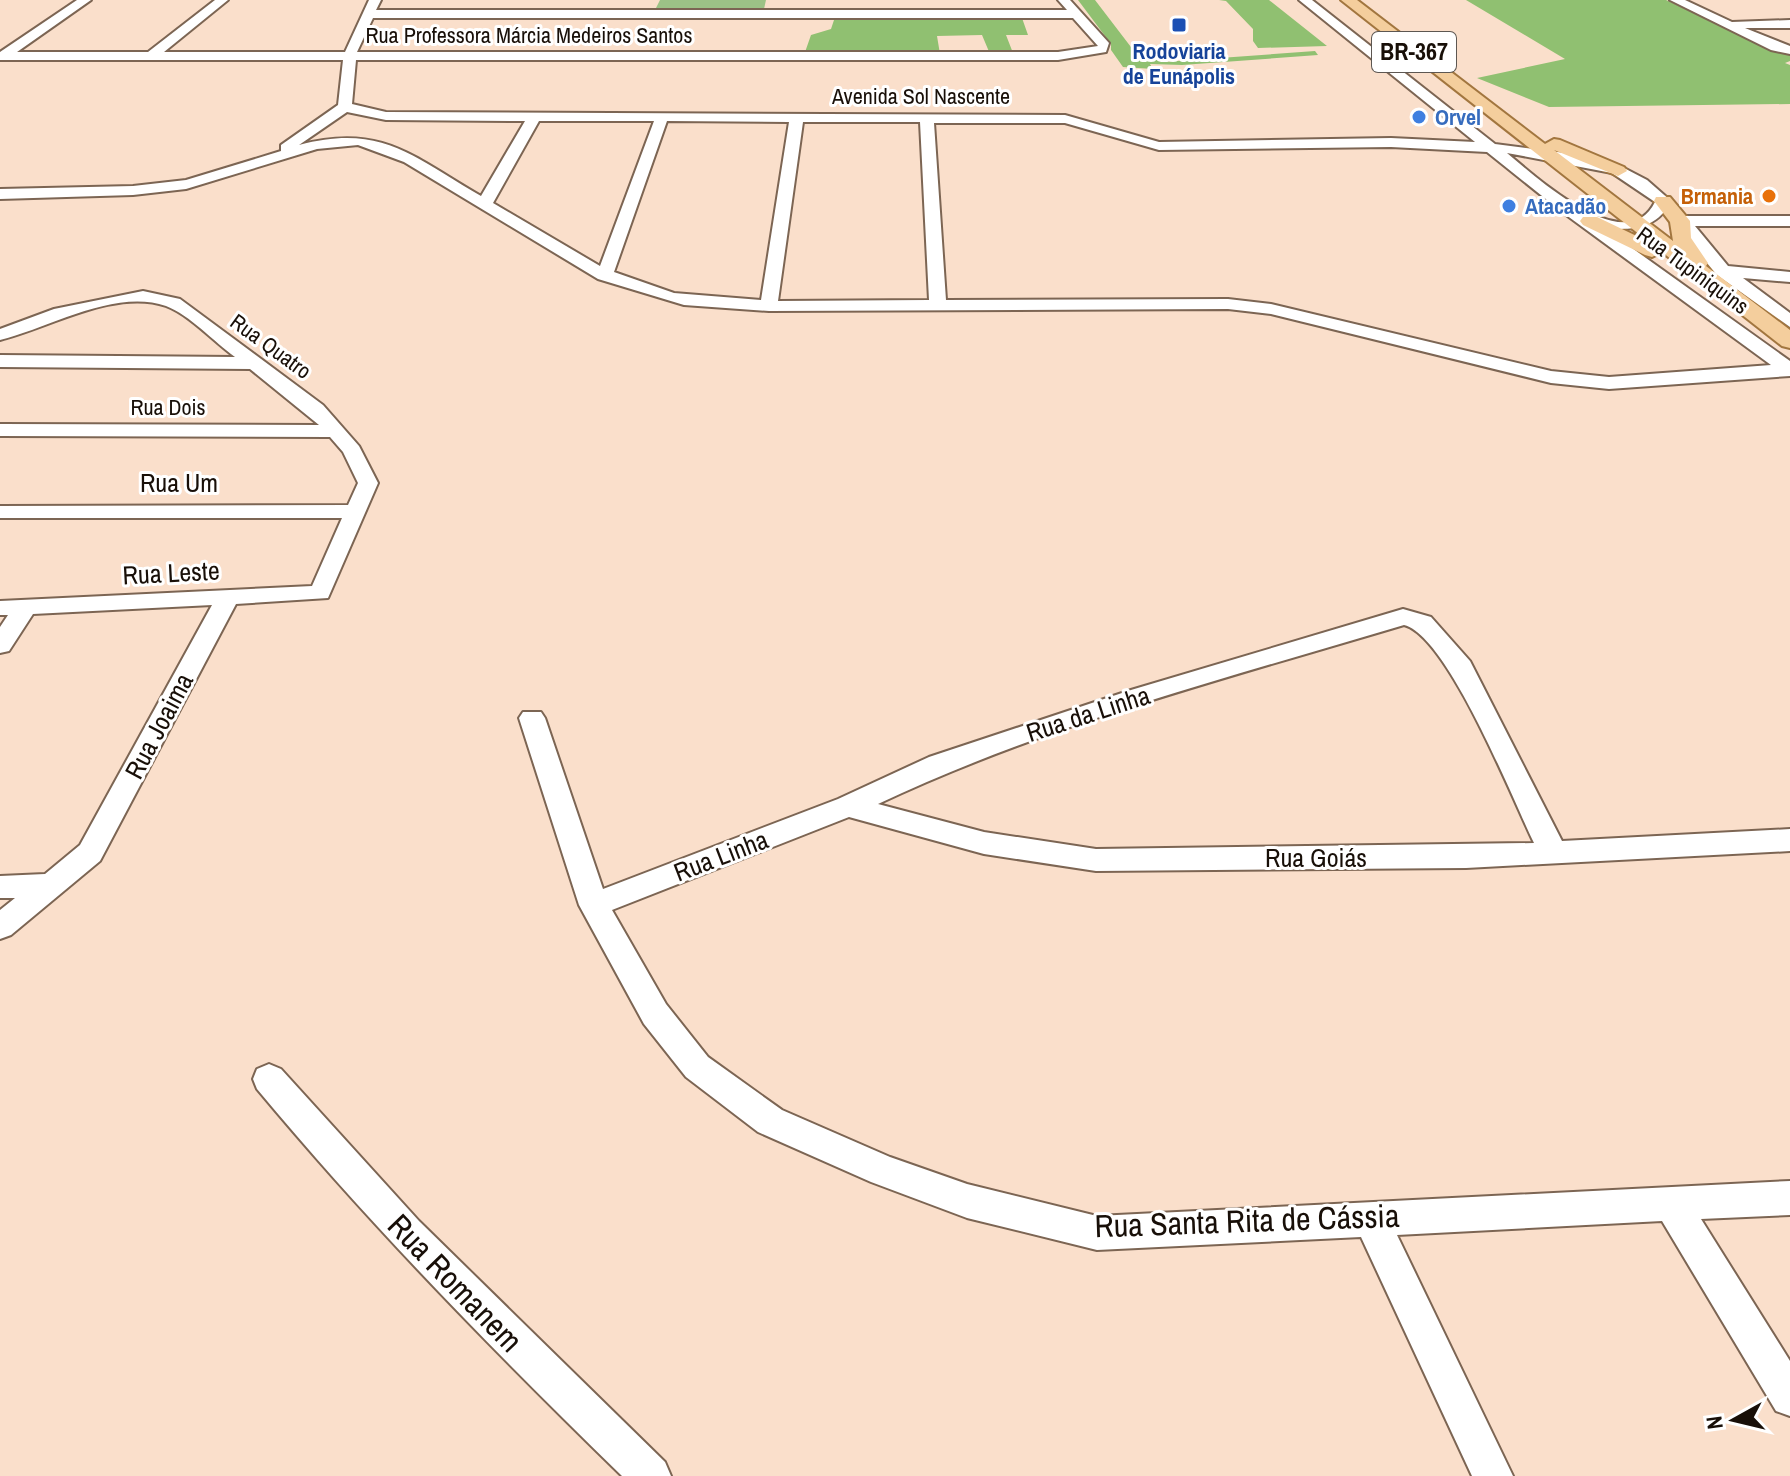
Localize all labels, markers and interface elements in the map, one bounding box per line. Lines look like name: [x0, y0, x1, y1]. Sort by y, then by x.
marker: Rodoviaria de Eunápolis: [1170, 16, 1188, 34]
street label: Rua Professora Márcia Medeiros Santos: [366, 20, 692, 50]
road number: BR-367: [1372, 32, 1456, 72]
place label: Rodoviaria de Eunápolis: [1123, 36, 1235, 91]
street label: Avenida Sol Nascente: [831, 81, 1010, 111]
place label: Orvel: [1435, 102, 1481, 132]
marker: Orvel: [1410, 108, 1428, 126]
place label: Brmania: [1681, 181, 1753, 211]
marker: Brmania: [1760, 187, 1778, 205]
place label: Atacadão: [1525, 191, 1606, 221]
marker: Atacadão: [1500, 197, 1518, 215]
street label: Rua Tupiniquins: [1631, 219, 1755, 321]
street label: Rua Quatro: [224, 306, 318, 386]
street label: Rua Dois: [130, 392, 206, 422]
street label: Rua Um: [140, 465, 218, 500]
street label: Rua Leste: [122, 552, 220, 593]
street label: Rua Joaima: [116, 667, 201, 785]
street label: Rua da Linha: [1022, 677, 1154, 750]
street label: Rua Linha: [669, 822, 773, 890]
street label: Rua Goiás: [1265, 840, 1367, 875]
street label: Rua Santa Rita de Cássia: [1094, 1194, 1400, 1247]
street label: Rua Romanem: [379, 1204, 532, 1361]
north arrow: [1694, 1380, 1774, 1460]
text: N: [1698, 1414, 1730, 1431]

